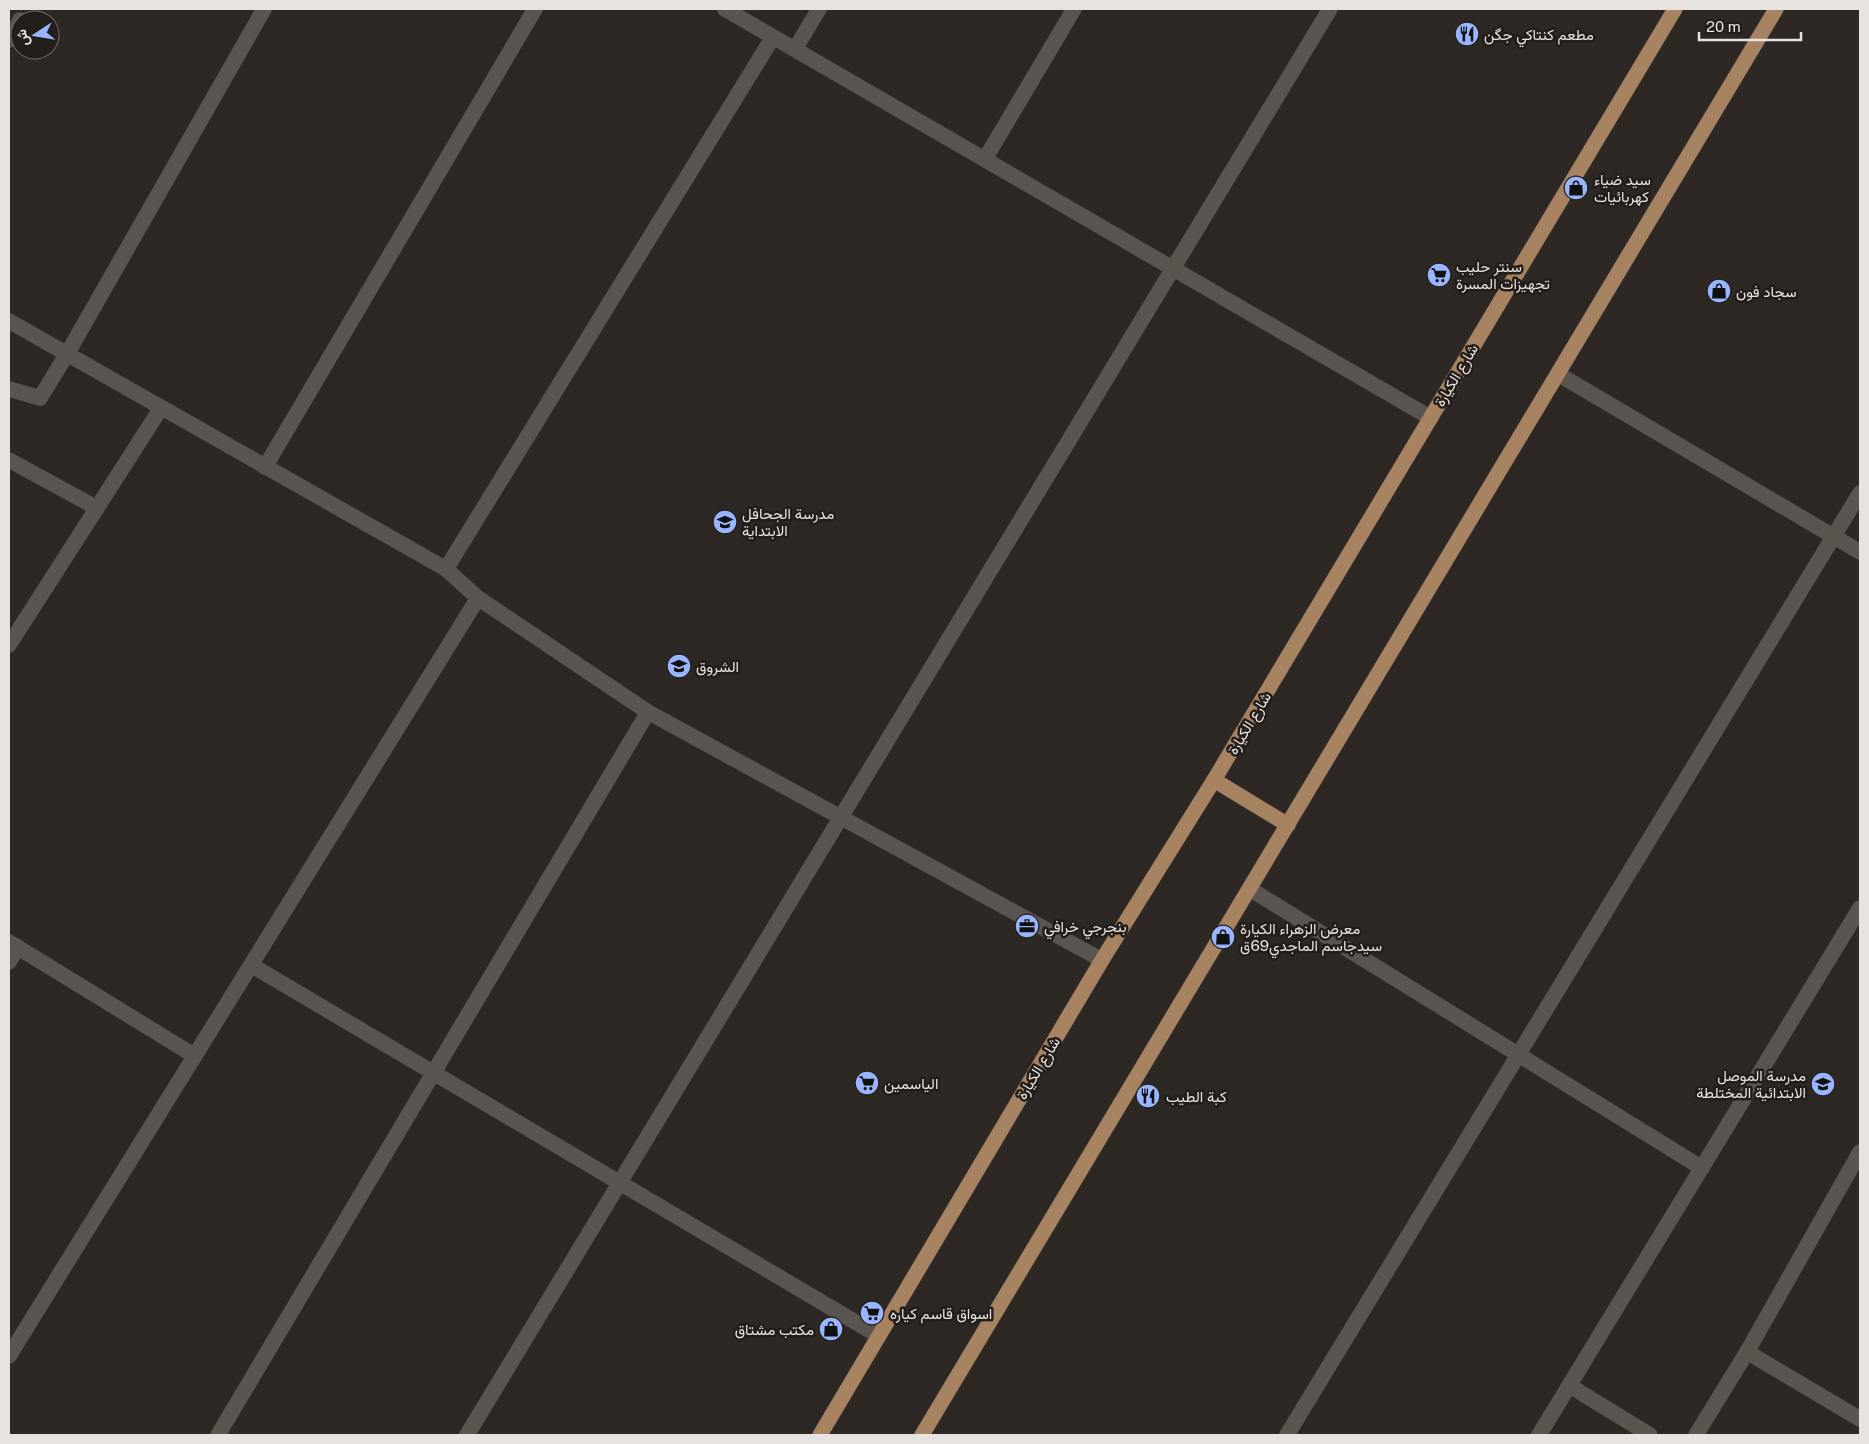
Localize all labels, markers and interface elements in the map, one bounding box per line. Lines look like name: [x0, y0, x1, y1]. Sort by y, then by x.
north arrow: [10, 10, 60, 60]
scale bar: [1699, 10, 1802, 42]
text: 20 m: [1706, 18, 1741, 35]
restaurant icon: مطعم كنتاكي جگن: [1454, 21, 1480, 47]
place label: مطعم كنتاكي جگن: [1484, 26, 1594, 48]
text: ش: [13, 27, 33, 48]
place label: سيد ضياء كهربائيات: [1594, 171, 1651, 206]
shop icon: سيد ضياء كهربائيات: [1563, 175, 1589, 201]
place label: سنتر حليب تجهيزات المسرة: [1456, 258, 1550, 293]
supermarket icon: سنتر حليب تجهيزات المسرة: [1426, 262, 1452, 288]
shop icon: سجاد فون: [1706, 278, 1732, 304]
place label: سجاد فون: [1736, 283, 1797, 301]
street label: شارع الكيارة: [1431, 341, 1484, 411]
place label: مدرسة الجحافل الابتداية: [742, 505, 834, 540]
school or university icon: مدرسة الجحافل الابتداية: [712, 509, 738, 535]
school or university icon: الشروق: [666, 653, 692, 679]
place label: الشروق: [696, 658, 739, 676]
street label: شارع الكيارة: [1224, 689, 1277, 759]
office icon: بنجرجي خرافي: [1014, 913, 1040, 939]
place label: بنجرجي خرافي: [1044, 918, 1127, 940]
place label: معرض الزهراء الكيارة سيدجاسم الماجدي69ق: [1240, 920, 1382, 959]
shop icon: معرض الزهراء الكيارة سيدجاسم الماجدي69ق: [1210, 924, 1236, 950]
street label: شارع الكيارة: [1013, 1034, 1066, 1104]
place label: مدرسة الموصل الابتدائية المختلطة: [1696, 1067, 1806, 1102]
supermarket icon: الياسمين: [854, 1070, 880, 1096]
school or university icon: مدرسة الموصل الابتدائية المختلطة: [1810, 1071, 1836, 1097]
place label: الياسمين: [884, 1075, 938, 1094]
restaurant icon: كبة الطيب: [1135, 1083, 1161, 1109]
place label: كبة الطيب: [1166, 1088, 1227, 1106]
supermarket icon: اسواق قاسم كياره: [859, 1300, 885, 1326]
place label: اسواق قاسم كياره: [890, 1305, 992, 1324]
shop icon: مكتب مشتاق: [818, 1316, 844, 1342]
place label: مكتب مشتاق: [735, 1321, 814, 1339]

